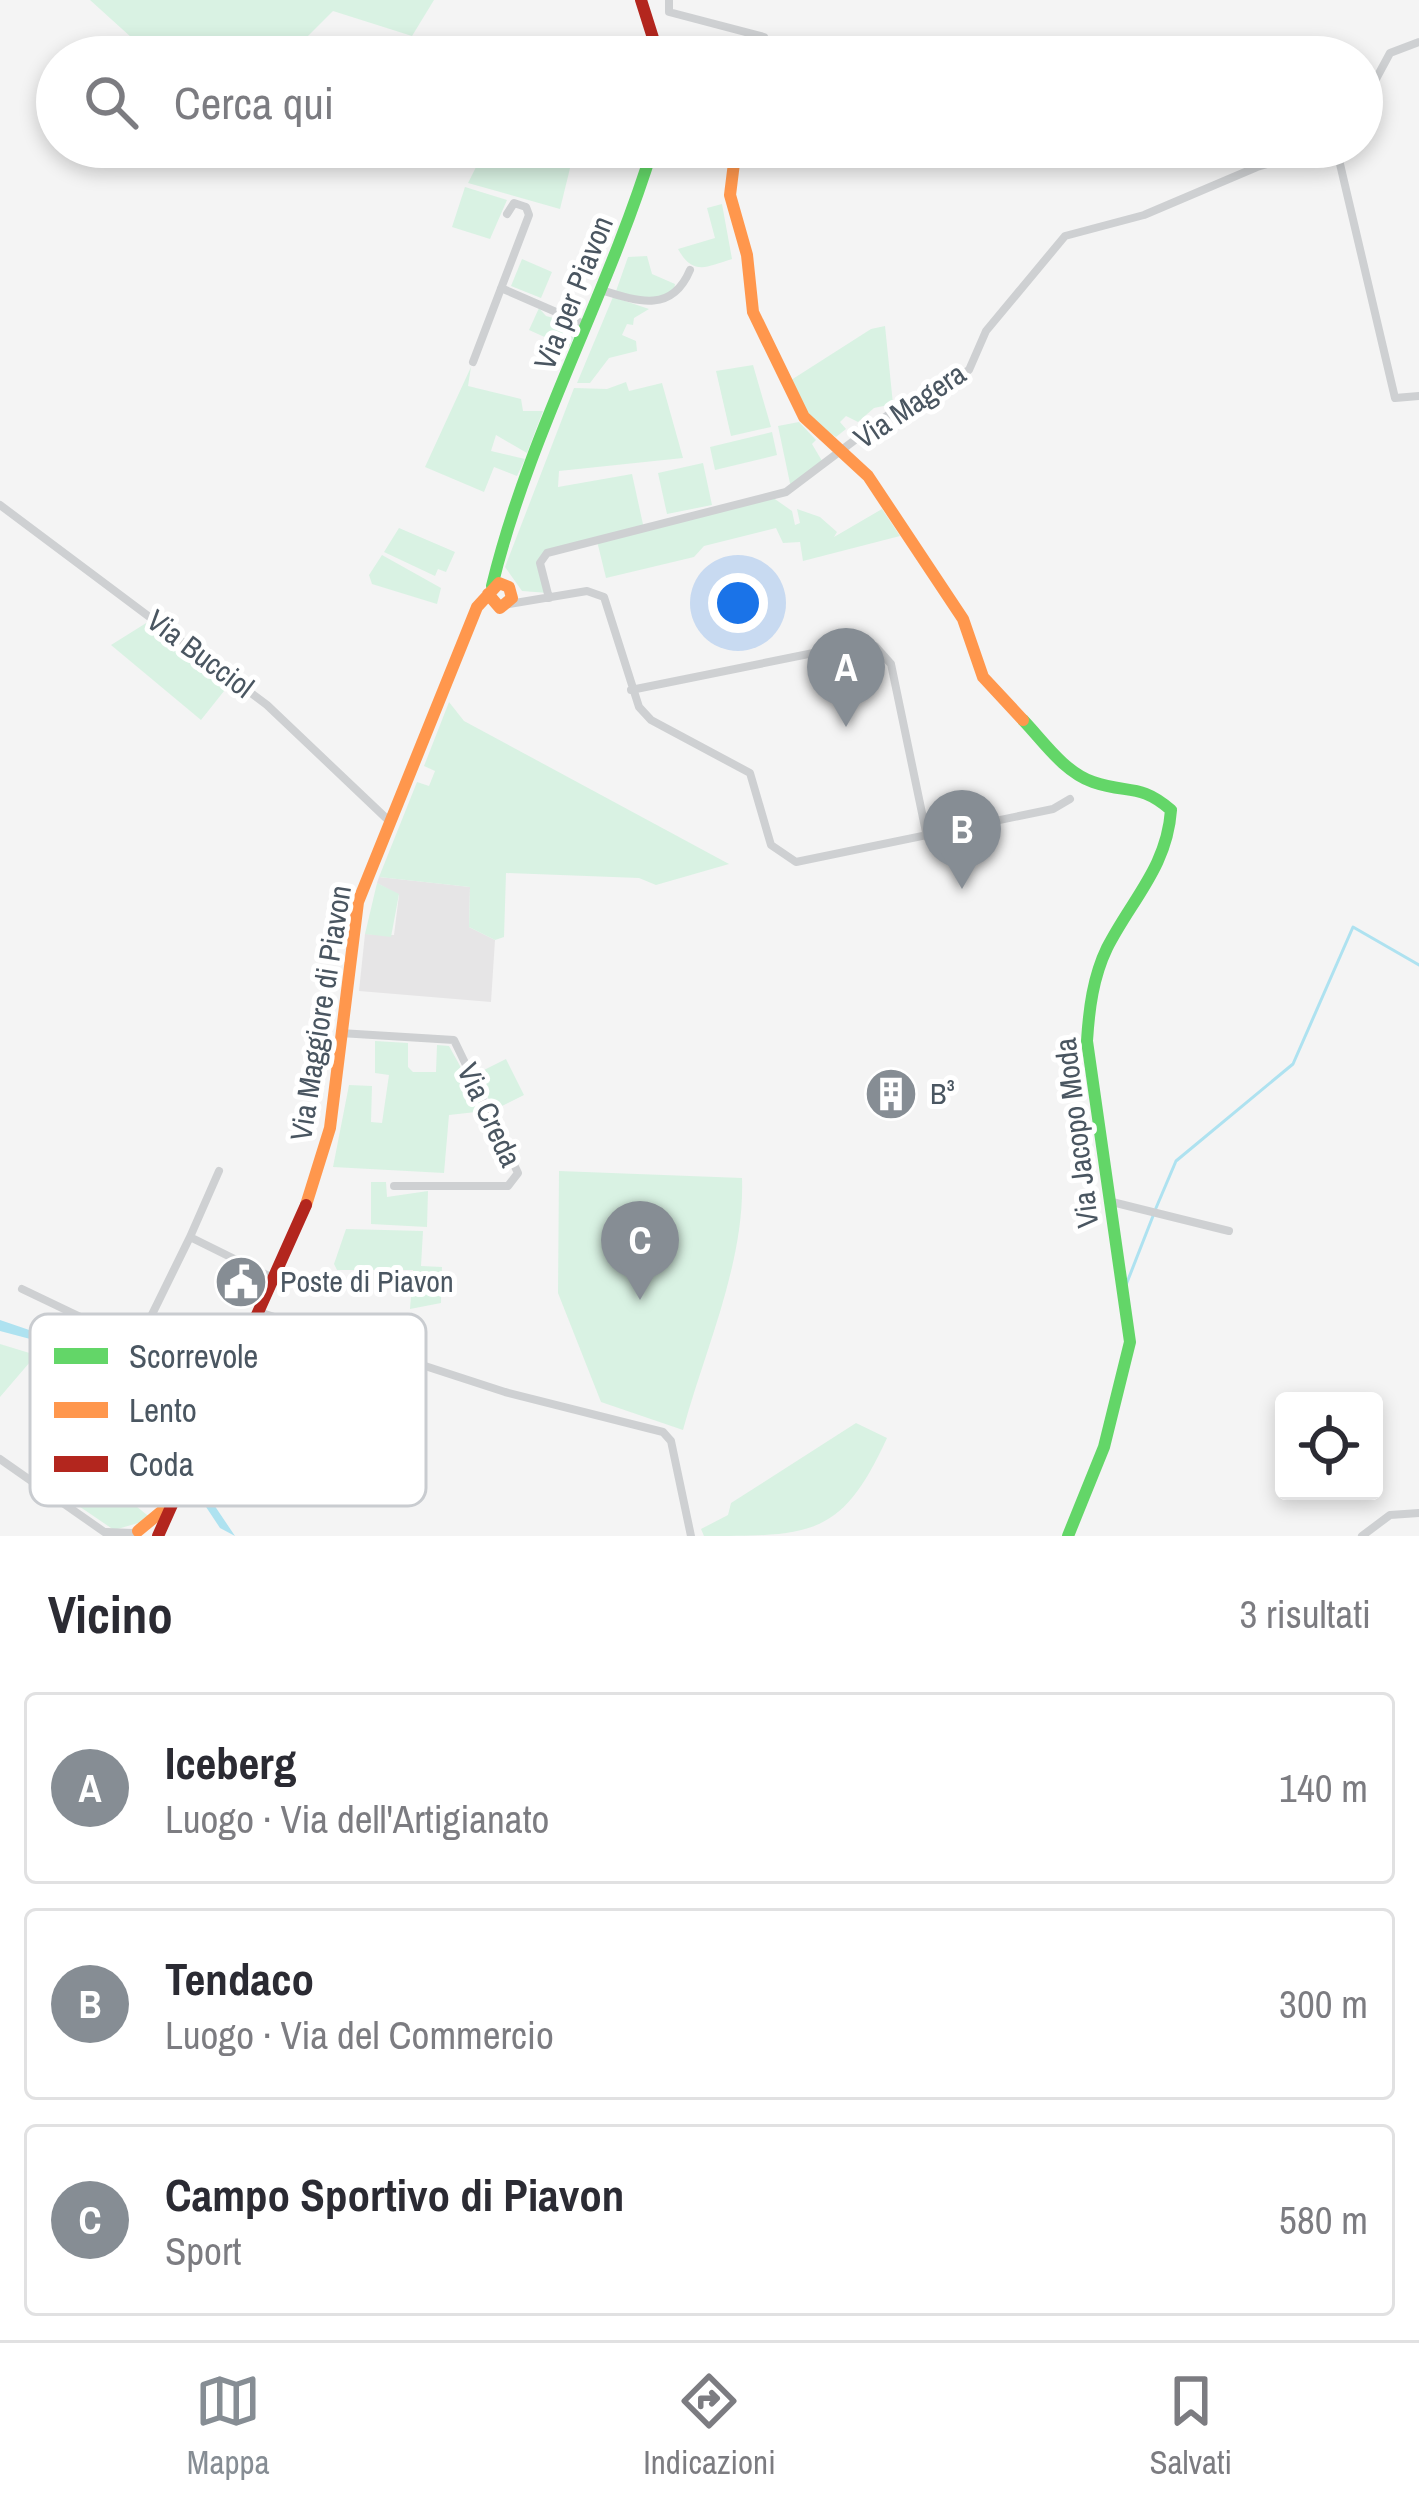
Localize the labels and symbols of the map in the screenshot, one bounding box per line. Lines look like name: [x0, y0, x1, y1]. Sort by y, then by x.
street label: Via per Piavon: [524, 210, 622, 375]
street label: Via Magera: [846, 353, 973, 457]
your location: [708, 573, 768, 633]
street label: Via Bucciol: [139, 600, 262, 706]
pin: A: [807, 628, 885, 727]
pin: B: [923, 790, 1001, 889]
street label: Via Maggiore di Piavon: [280, 882, 360, 1143]
street label: Via Jacopo Moda: [1044, 1036, 1107, 1230]
street label: Via Creda: [448, 1056, 531, 1173]
building icon: B³: [863, 1066, 919, 1122]
place label: B³: [930, 1073, 955, 1113]
pin: C: [601, 1201, 679, 1300]
public building icon: Poste di Piavon: [213, 1254, 269, 1310]
place label: Poste di Piavon: [280, 1261, 454, 1301]
legend: [30, 1314, 426, 1506]
text: Scorrevole: [129, 1334, 258, 1378]
text: Lento: [129, 1388, 197, 1432]
text: Coda: [129, 1442, 194, 1486]

